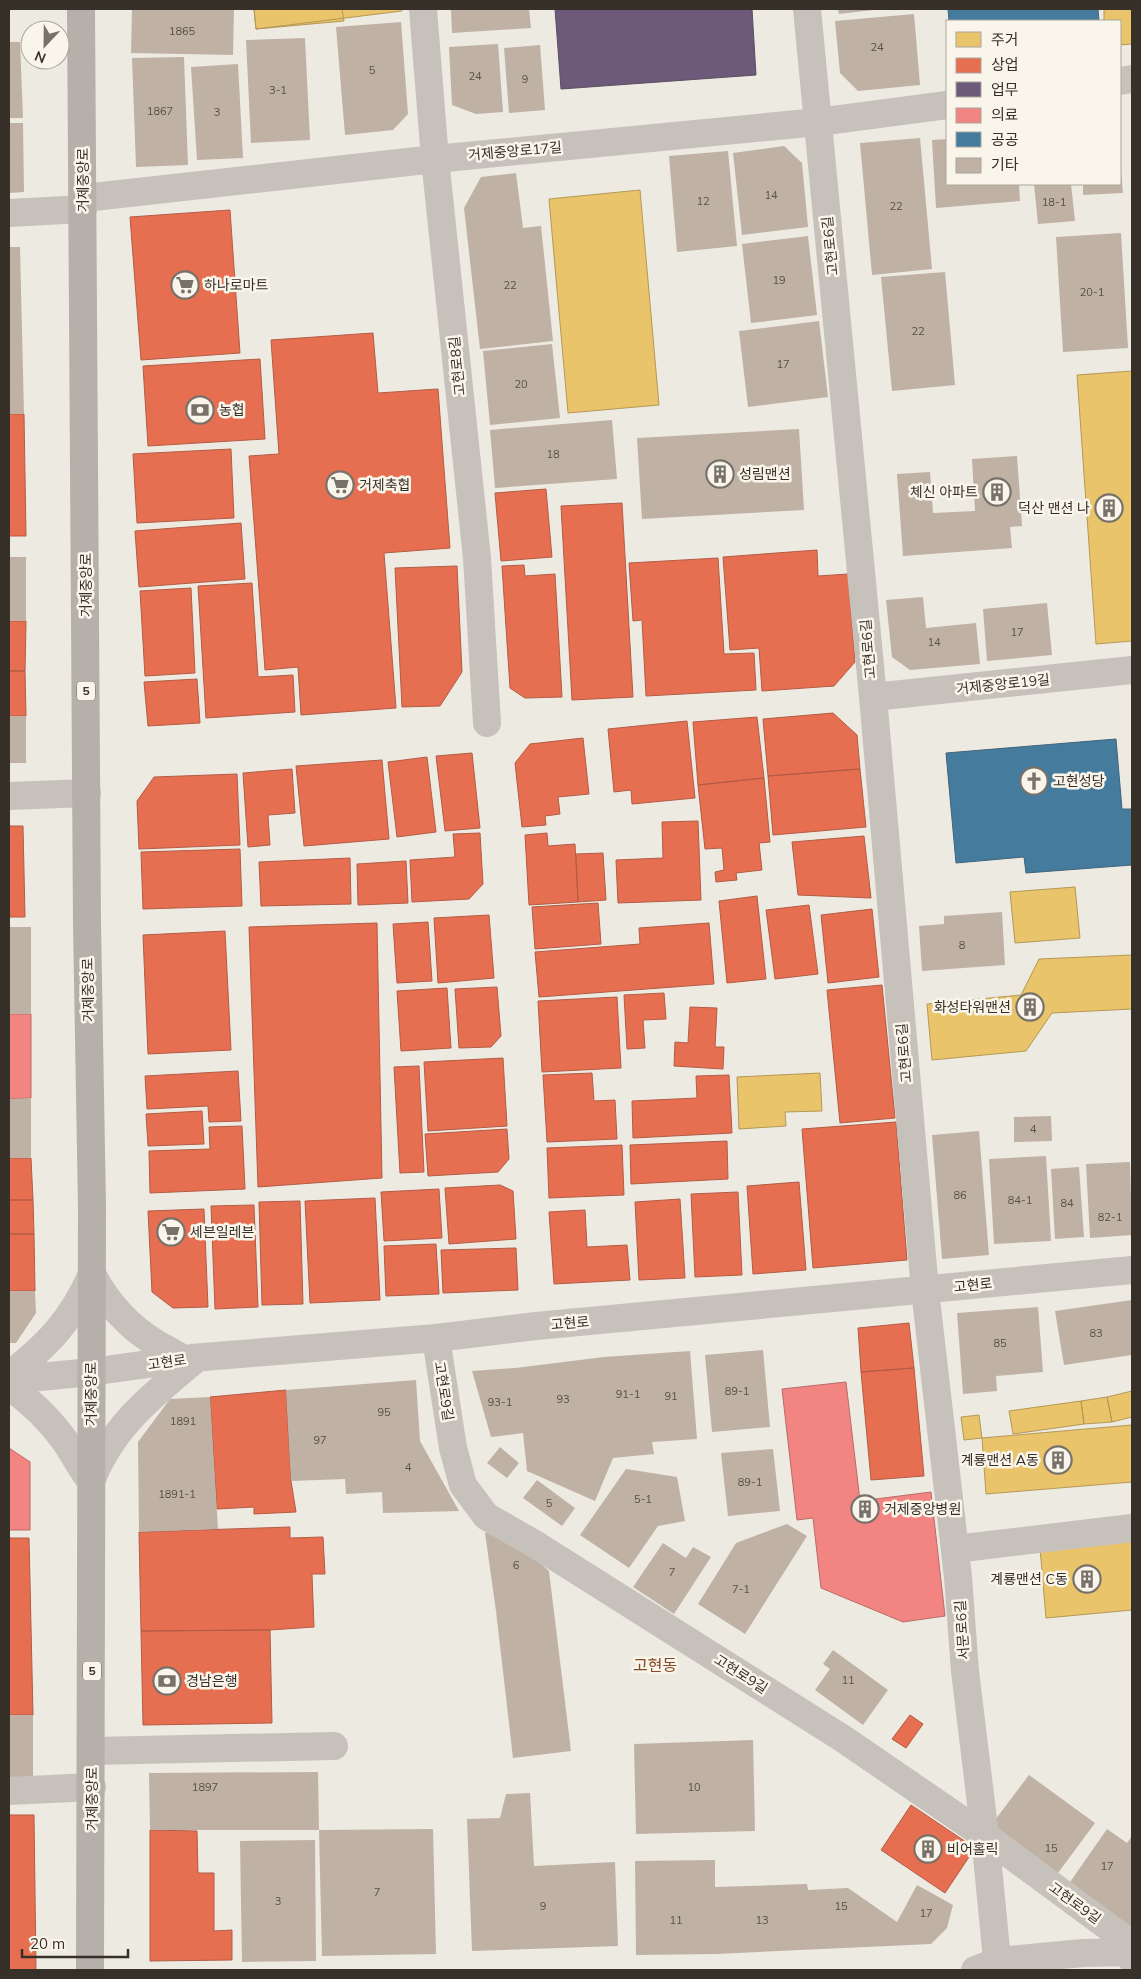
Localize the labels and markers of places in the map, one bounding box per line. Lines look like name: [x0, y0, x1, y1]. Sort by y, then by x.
supermarket icon: 하나로마트: [170, 270, 200, 300]
place label: 하나로마트: [204, 276, 269, 294]
bank icon: 농협: [185, 395, 215, 425]
place label: 농협: [219, 401, 245, 419]
building icon: 성림맨션: [705, 459, 735, 489]
place label: 성림맨션: [739, 465, 791, 483]
supermarket icon: 거제축협: [325, 470, 355, 500]
place label: 거제축협: [359, 476, 411, 494]
building icon: 체신 아파트: [982, 477, 1012, 507]
place label: 체신 아파트: [910, 483, 978, 501]
building icon: 덕산 맨션 나: [1094, 493, 1124, 523]
place label: 덕산 맨션 나: [1018, 499, 1090, 517]
church icon: 고현성당: [1019, 766, 1049, 796]
place label: 고현성당: [1053, 772, 1105, 790]
building icon: 화성타워맨션: [1015, 992, 1045, 1022]
place label: 화성타워맨션: [934, 998, 1011, 1016]
supermarket icon: 세븐일레븐: [156, 1217, 186, 1247]
place label: 세븐일레븐: [190, 1223, 255, 1241]
building icon: 계룡맨션 A동: [1043, 1445, 1073, 1475]
place label: 계룡맨션 A동: [961, 1451, 1039, 1469]
building icon: 거제중앙병원: [850, 1494, 880, 1524]
place label: 거제중앙병원: [884, 1500, 961, 1518]
building icon: 계룡맨션 C동: [1072, 1564, 1102, 1594]
place label: 계룡맨션 C동: [990, 1570, 1068, 1588]
bank icon: 경남은행: [152, 1666, 182, 1696]
place label: 경남은행: [186, 1672, 238, 1690]
building icon: 비어홀릭: [913, 1834, 943, 1864]
place label: 비어홀릭: [947, 1840, 999, 1858]

